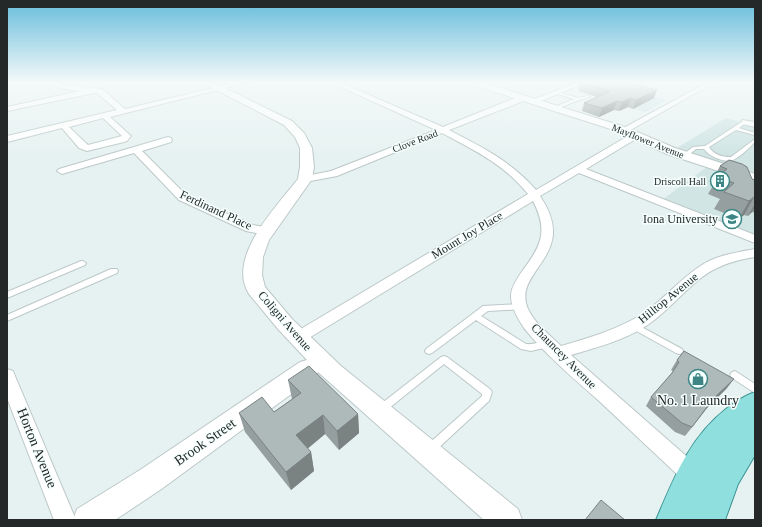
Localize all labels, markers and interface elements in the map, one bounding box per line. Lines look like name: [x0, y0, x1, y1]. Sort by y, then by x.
street label: Mayflower Avenue: [610, 122, 686, 161]
street label: Clove Road: [391, 127, 439, 155]
building icon: Driscoll Hall: [709, 170, 731, 192]
place label: Driscoll Hall: [654, 176, 706, 187]
street label: Ferdinand Place: [178, 187, 254, 233]
street label: Mount Joy Place: [429, 208, 505, 262]
school or university icon: Iona University: [721, 208, 743, 230]
place label: Iona University: [643, 212, 718, 226]
street label: Hilltop Avenue: [635, 270, 701, 326]
street label: Coligni Avenue: [255, 288, 315, 354]
street label: Chauncey Avenue: [528, 320, 600, 392]
shop icon: No. 1 Laundry: [687, 368, 709, 390]
place label: No. 1 Laundry: [657, 393, 739, 408]
street label: Horton Avenue: [14, 406, 60, 490]
street label: Brook Street: [172, 415, 239, 469]

